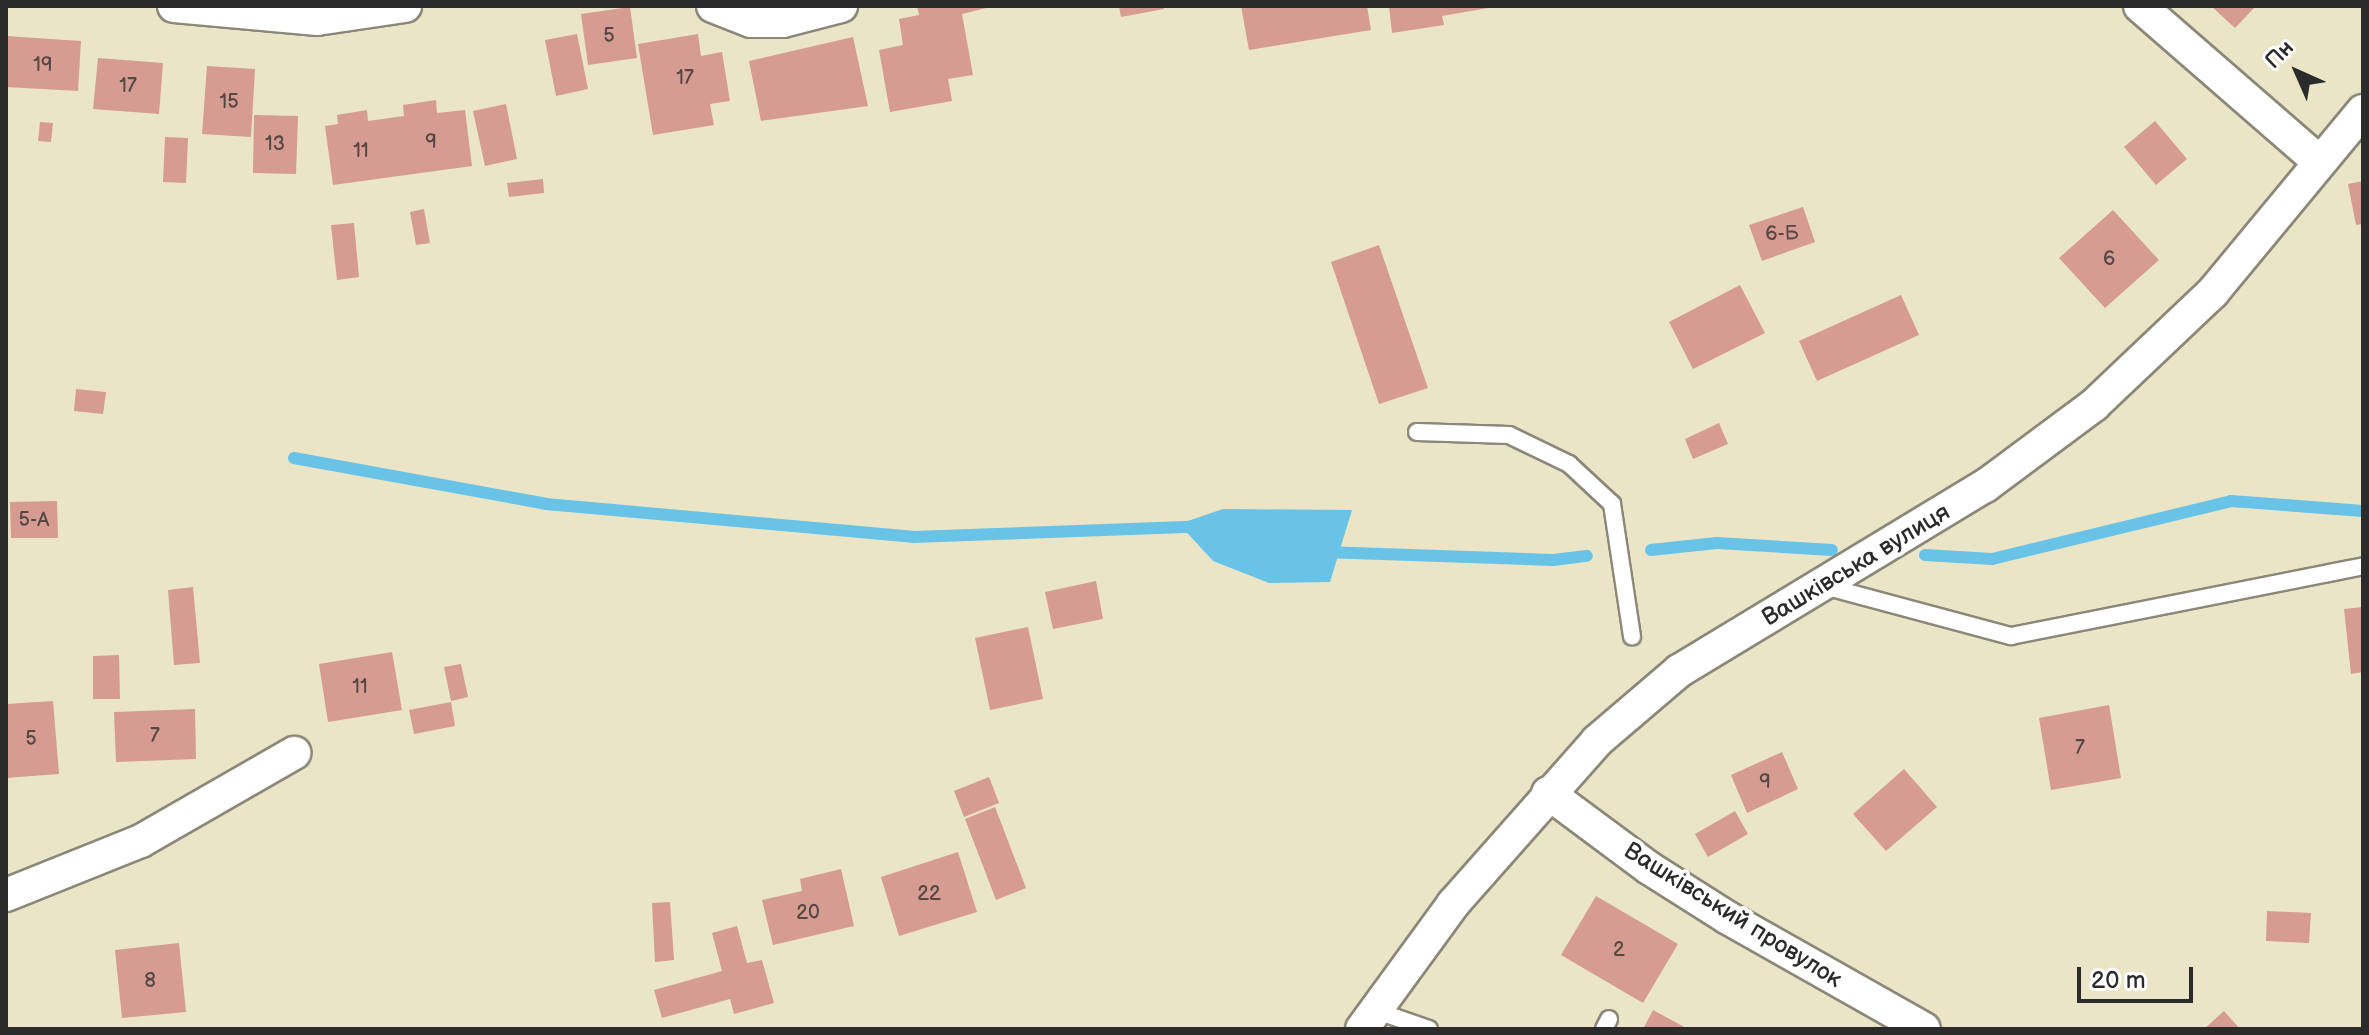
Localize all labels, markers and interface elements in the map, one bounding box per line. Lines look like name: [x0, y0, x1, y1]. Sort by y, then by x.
house number: 5: [603, 24, 615, 48]
north arrow: [2257, 32, 2337, 112]
text: Пн: [2260, 35, 2300, 75]
house number: 19: [33, 53, 53, 77]
house number: 17: [676, 66, 694, 90]
house number: 17: [119, 74, 137, 98]
house number: 15: [219, 90, 239, 114]
house number: 9: [425, 130, 437, 154]
house number: 13: [265, 132, 285, 156]
house number: 11: [353, 139, 369, 163]
house number: 6-Б: [1765, 222, 1799, 246]
house number: 6: [2103, 247, 2115, 271]
street label: Вашківська вулиця: [1757, 498, 1955, 632]
house number: 5-А: [19, 508, 49, 532]
house number: 11: [352, 675, 368, 699]
house number: 7: [150, 724, 160, 748]
house number: 5: [25, 727, 37, 751]
house number: 7: [2075, 736, 2085, 760]
house number: 9: [1759, 770, 1771, 794]
street label: Вашківський провулок: [1619, 836, 1847, 994]
house number: 22: [917, 882, 941, 906]
house number: 20: [796, 901, 820, 925]
house number: 2: [1613, 938, 1625, 962]
scale bar: [2081, 951, 2197, 1001]
text: 20 m: [2091, 966, 2146, 995]
house number: 8: [144, 969, 156, 993]

